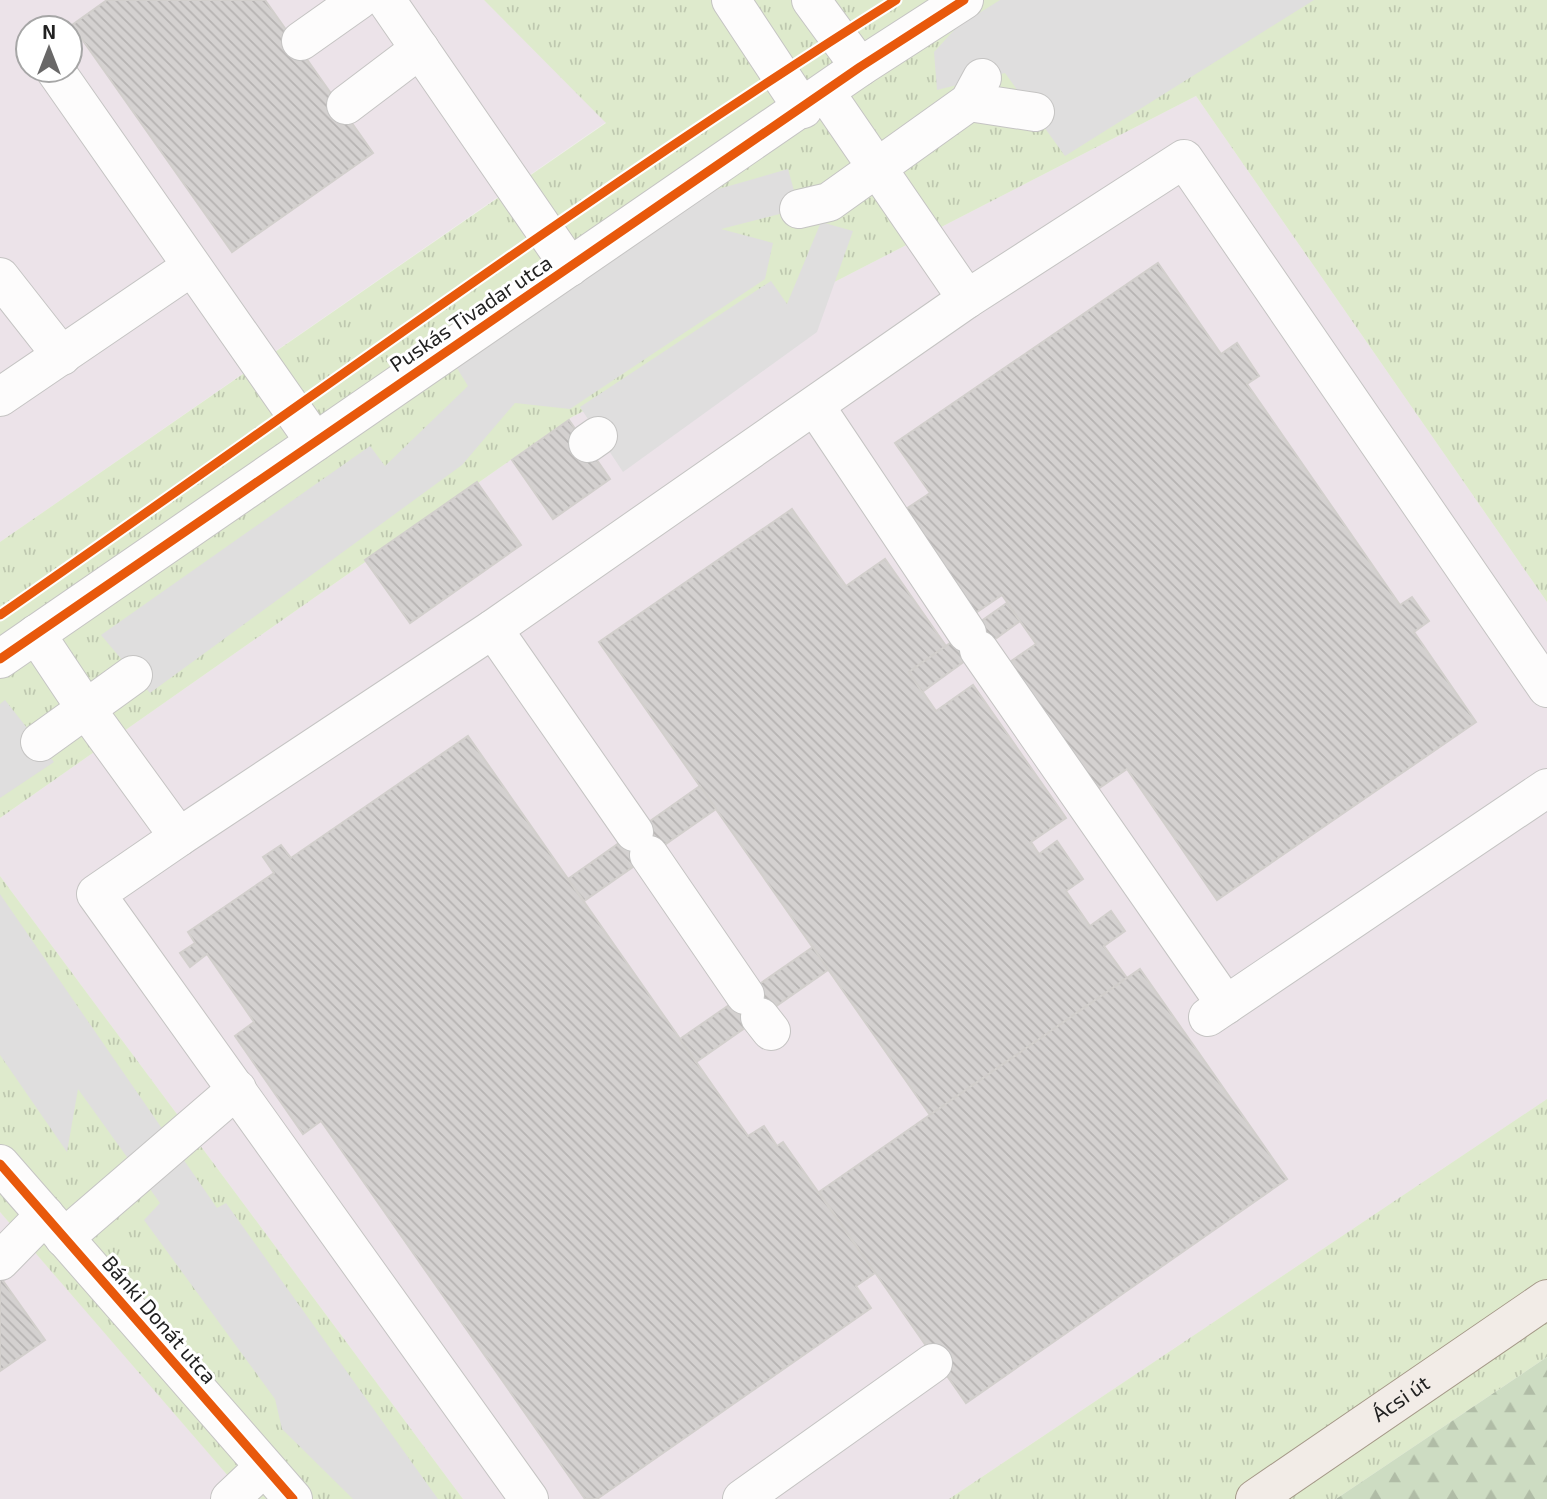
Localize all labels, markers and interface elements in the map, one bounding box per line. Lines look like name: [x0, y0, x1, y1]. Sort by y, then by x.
north arrow: [14, 14, 84, 84]
text: N: [42, 20, 56, 43]
street label: Puskás Tivadar utca: [384, 249, 556, 376]
street label: Bánki Donát utca: [98, 1250, 223, 1388]
street label: Ácsi út: [1367, 1369, 1434, 1426]

